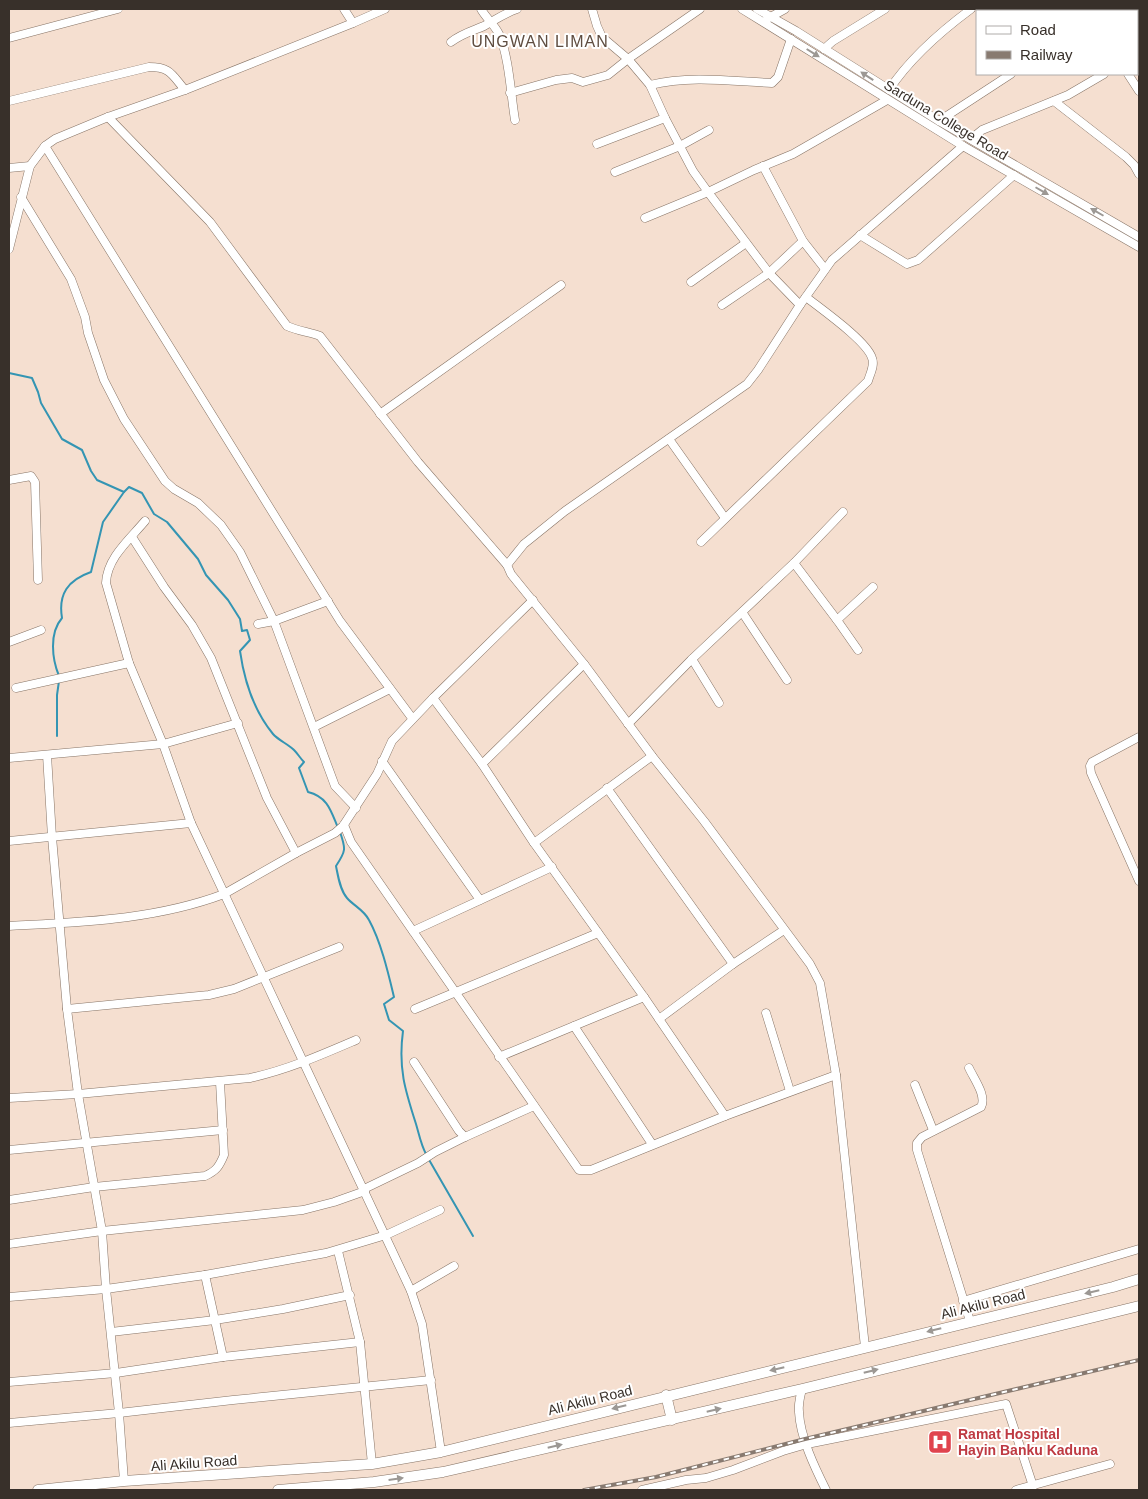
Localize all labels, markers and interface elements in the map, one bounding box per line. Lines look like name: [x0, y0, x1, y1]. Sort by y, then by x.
legend: [976, 10, 1138, 75]
text: Road: [1020, 21, 1056, 38]
district label: UNGWAN LIMAN: [471, 33, 609, 50]
text: Railway: [1020, 46, 1073, 63]
one-way arrow: [807, 48, 820, 58]
one-way arrow: [860, 71, 874, 81]
street label: Sarduna College Road: [881, 77, 1011, 163]
one-way arrow: [1035, 187, 1049, 196]
one-way arrow: [1091, 208, 1104, 217]
street label: Ali Akilu Road: [939, 1286, 1027, 1322]
one-way arrow: [1085, 1288, 1100, 1296]
one-way arrow: [927, 1326, 942, 1334]
one-way arrow: [769, 1365, 784, 1373]
one-way arrow: [864, 1367, 879, 1375]
street label: Ali Akilu Road: [546, 1382, 634, 1418]
one-way arrow: [611, 1404, 626, 1412]
one-way arrow: [706, 1406, 721, 1414]
place label: Ramat Hospital Hayin Banku Kaduna: [958, 1426, 1098, 1458]
hospital icon: Ramat Hospital Hayin Banku Kaduna: [927, 1429, 953, 1455]
one-way arrow: [548, 1442, 563, 1450]
street label: Ali Akilu Road: [150, 1452, 238, 1474]
one-way arrow: [388, 1474, 404, 1482]

